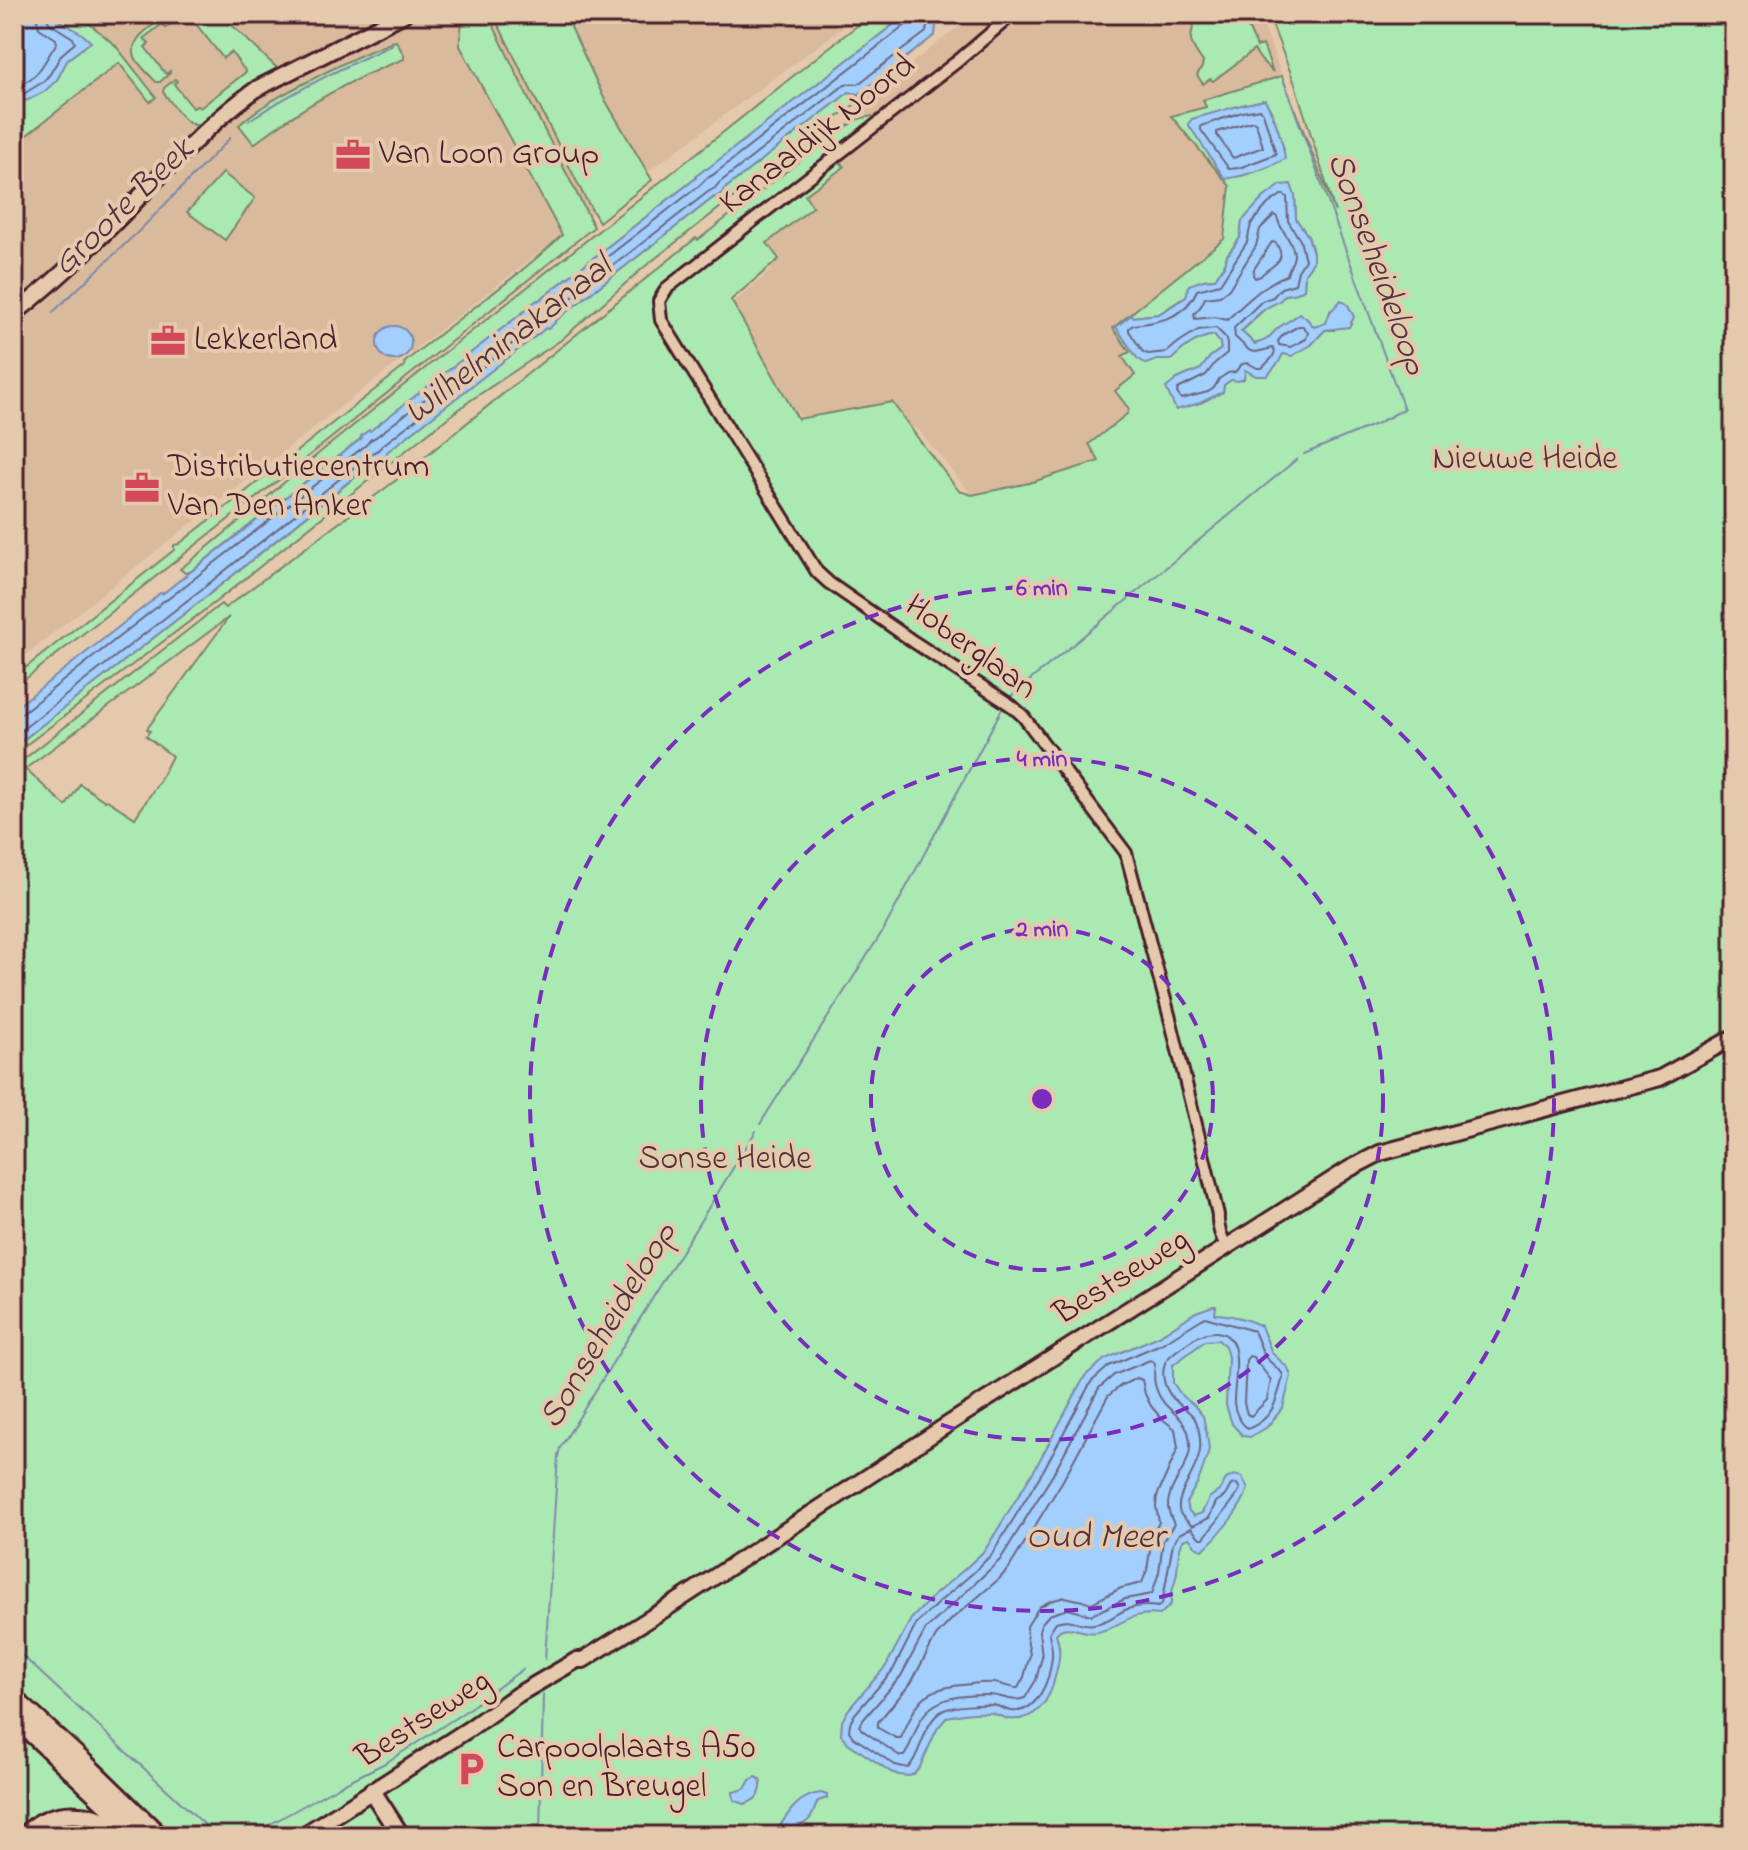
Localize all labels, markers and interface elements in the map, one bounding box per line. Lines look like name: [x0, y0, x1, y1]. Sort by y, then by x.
street label: Kanaaldijk Noord: [709, 42, 927, 228]
water label: Groote Beek: [41, 125, 208, 290]
place label: Van Loon Group: [378, 130, 599, 180]
office icon: Van Loon Group: [334, 136, 372, 174]
water label: Sonseheideloop: [1311, 145, 1441, 384]
water label: Wilhelminakanaal: [394, 240, 627, 439]
place label: Lekkerland: [194, 316, 337, 366]
office icon: Lekkerland: [149, 322, 187, 360]
park label: Nieuwe Heide: [1432, 435, 1618, 485]
place label: Distributiecentrum Van Den Anker: [167, 443, 429, 532]
office icon: Distributiecentrum Van Den Anker: [123, 469, 161, 507]
text: 6 min: [1016, 572, 1068, 607]
street label: Hoberglaan: [893, 583, 1047, 713]
text: 4 min: [1017, 743, 1067, 778]
text: 2 min: [1015, 913, 1069, 948]
centre of rings: [1028, 1085, 1056, 1113]
park label: Sonse Heide: [639, 1135, 812, 1185]
water label: Sonseheideloop: [526, 1211, 692, 1440]
street label: Bestseweg: [1043, 1216, 1200, 1340]
water label: Oud Meer: [1026, 1512, 1168, 1565]
street label: Bestseweg: [346, 1658, 501, 1783]
place label: Carpoolplaats A50 Son en Breugel: [497, 1724, 755, 1813]
parking icon: Carpoolplaats A50 Son en Breugel: [452, 1750, 490, 1788]

